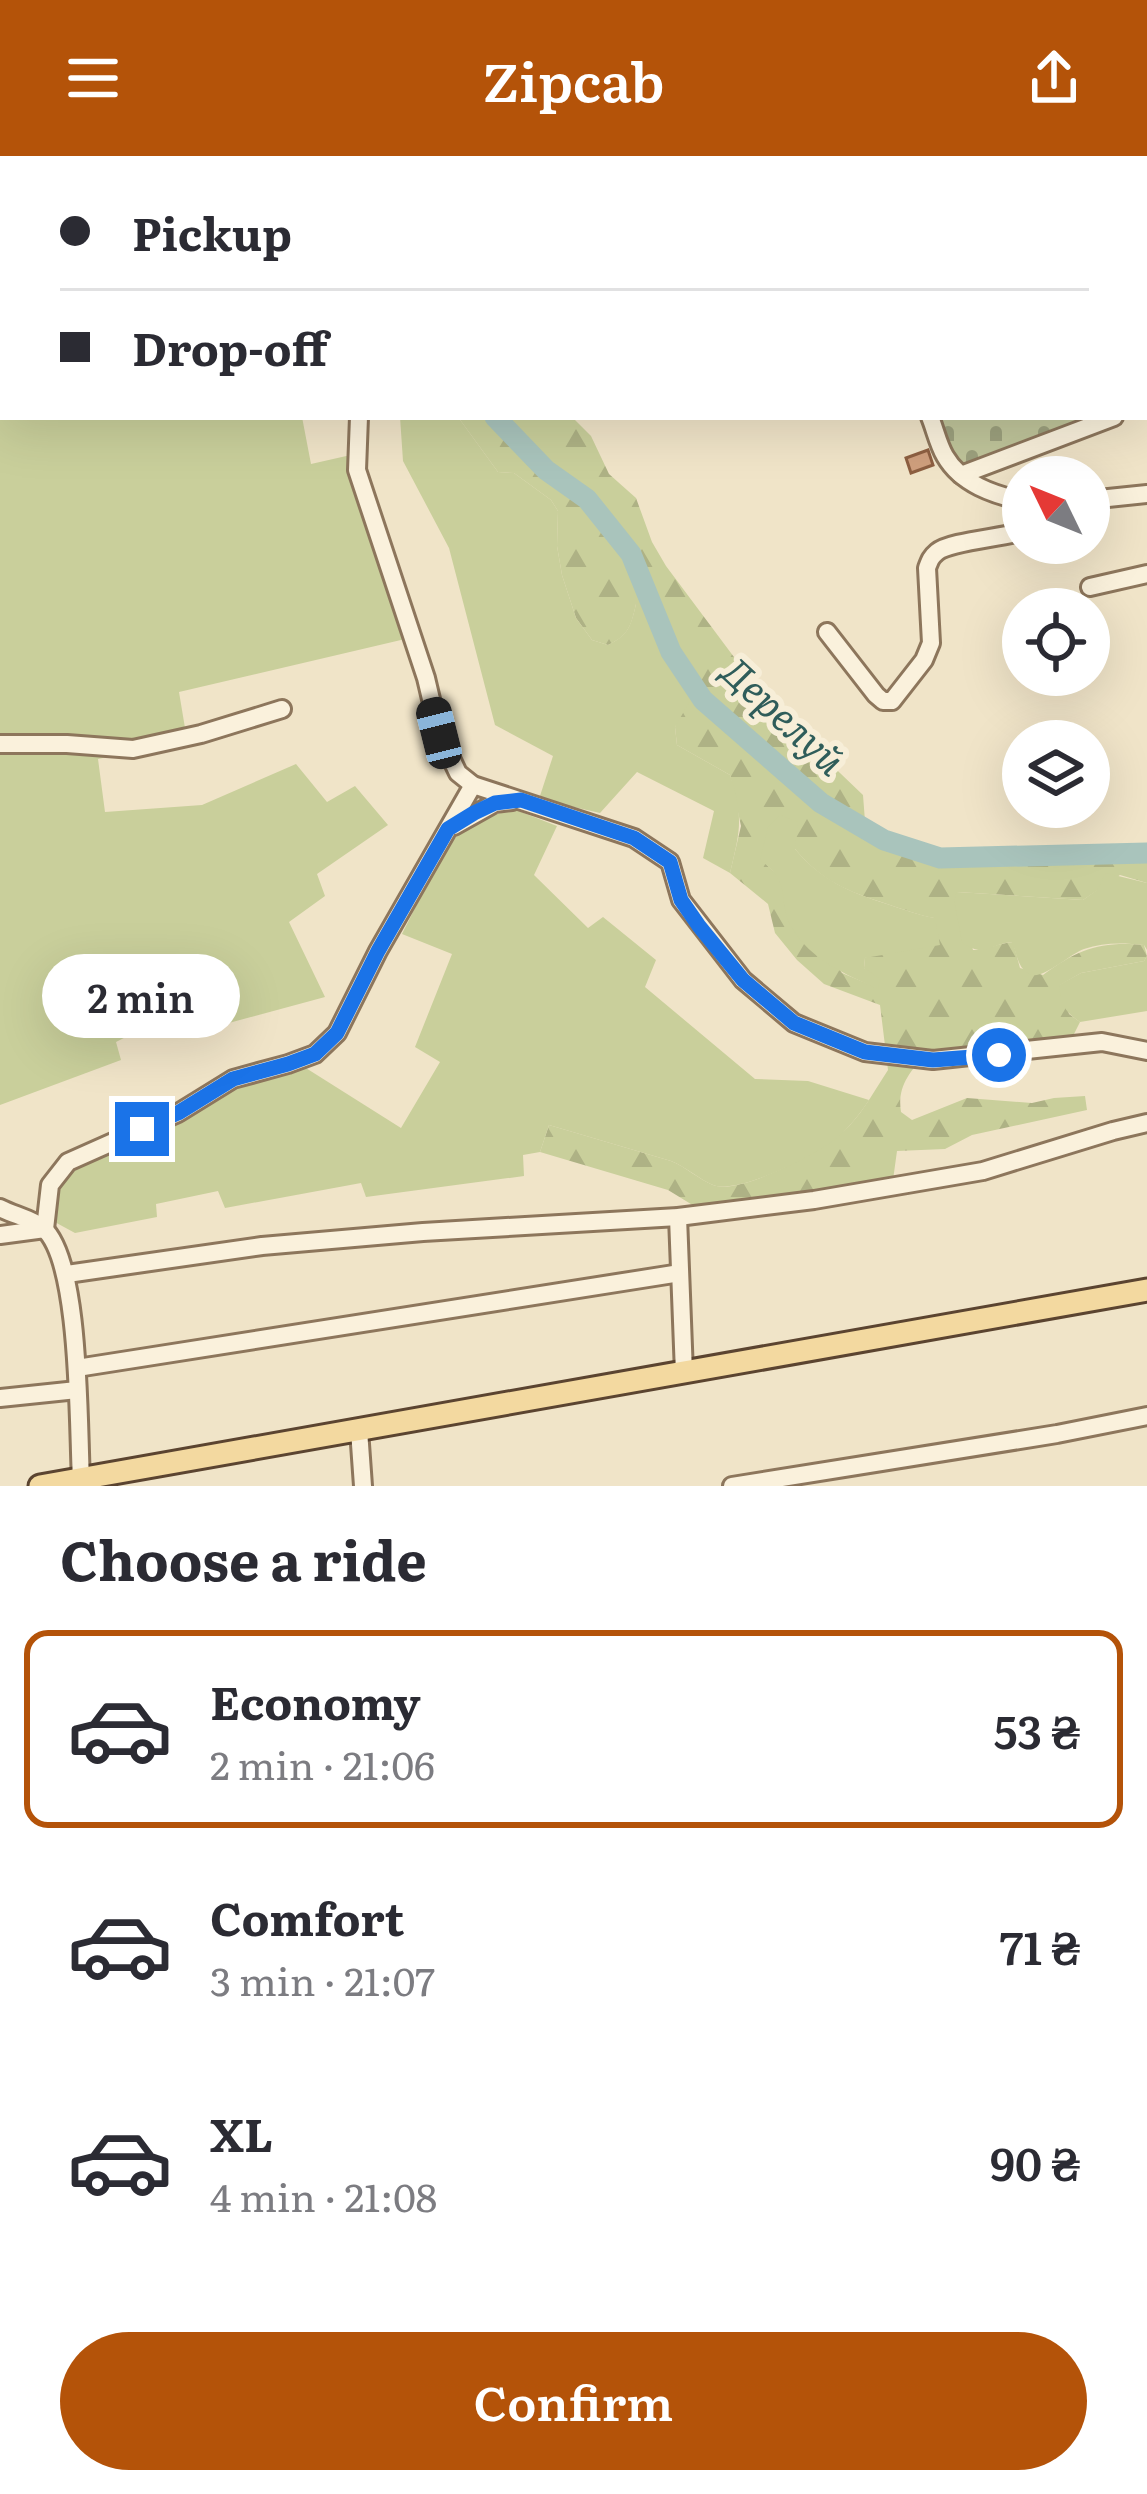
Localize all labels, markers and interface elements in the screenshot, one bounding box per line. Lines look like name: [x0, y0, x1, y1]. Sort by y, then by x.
text: Zipcab: [483, 38, 664, 119]
icon: menu: [60, 45, 126, 111]
icon: share: [1021, 45, 1087, 111]
text: Pickup: [132, 198, 292, 265]
text: Drop-off: [132, 313, 328, 380]
north arrow: [1002, 456, 1110, 564]
map controls: [1002, 456, 1110, 828]
button: locate: [1002, 588, 1110, 696]
water label: Дерелуй: [710, 641, 860, 787]
car: [413, 694, 465, 772]
button: layers: [1002, 720, 1110, 828]
callout: 2 min: [43, 955, 241, 1039]
text: 2 min: [87, 967, 195, 1025]
route start: [972, 1028, 1026, 1082]
route end: [115, 1102, 169, 1156]
text: Choose a ride: [60, 1517, 427, 1598]
text: Economy: [210, 1667, 421, 1734]
icon: car: [66, 1675, 174, 1783]
text: 53 ₴: [994, 1696, 1081, 1763]
text: 2 min · 21:06: [210, 1734, 435, 1792]
text: Comfort: [210, 1883, 404, 1950]
icon: car: [66, 1891, 174, 1999]
text: 71 ₴: [999, 1912, 1081, 1979]
text: 3 min · 21:07: [210, 1950, 435, 2008]
text: XL: [210, 2099, 273, 2166]
icon: car: [66, 2107, 174, 2215]
text: 90 ₴: [990, 2128, 1081, 2195]
text: 4 min · 21:08: [210, 2166, 437, 2224]
button: Confirm: [60, 2332, 1087, 2470]

